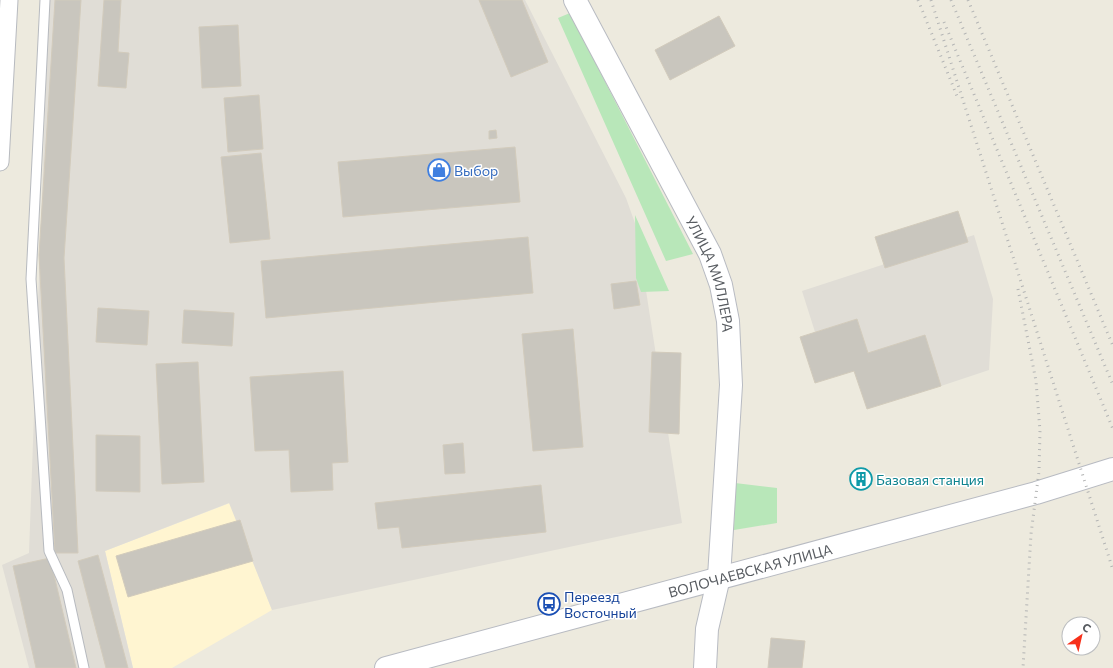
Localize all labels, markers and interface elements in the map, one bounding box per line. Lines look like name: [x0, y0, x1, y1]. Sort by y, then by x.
shop icon: Выбор: [426, 157, 452, 183]
place label: Выбор: [454, 162, 498, 179]
street label: УЛИЦА МИЛЛЕРА: [683, 213, 737, 333]
building icon: Базовая станция: [848, 466, 874, 492]
place label: Базовая станция: [876, 471, 984, 488]
street label: ВОЛОЧАЕВСКАЯ УЛИЦА: [666, 540, 834, 600]
place label: Переезд Восточный: [564, 588, 637, 621]
bus stop icon: Переезд Восточный: [536, 591, 562, 617]
north arrow: [1061, 616, 1101, 656]
text: С: [1080, 620, 1094, 635]

